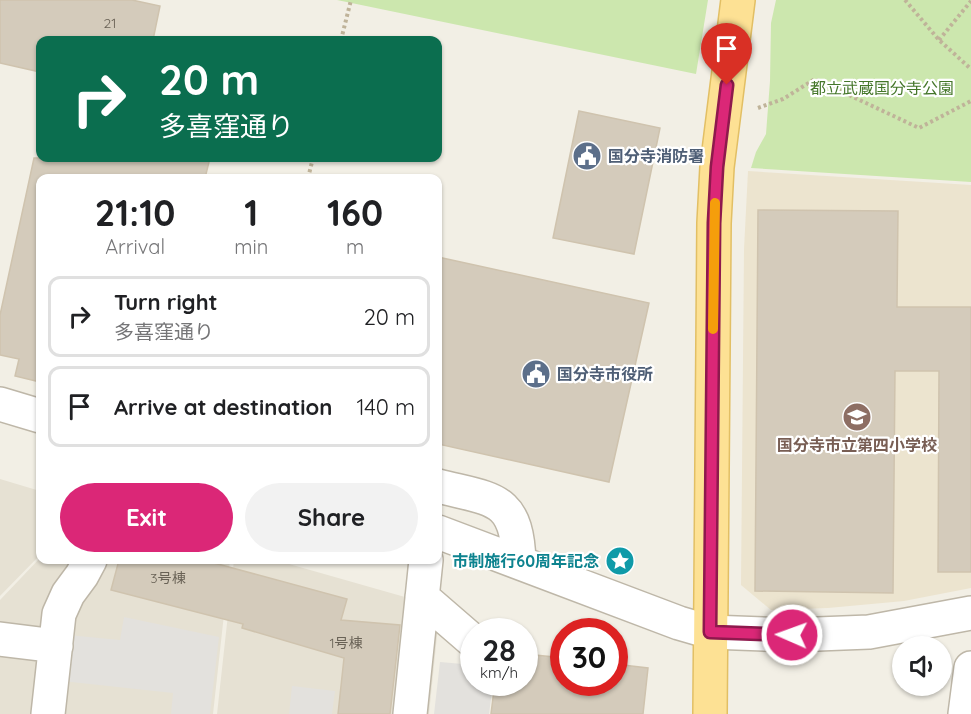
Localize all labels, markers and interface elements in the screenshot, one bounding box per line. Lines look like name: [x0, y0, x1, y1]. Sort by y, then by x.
house number: 21: [104, 14, 116, 32]
pin: [701, 23, 752, 85]
icon: arrive: [710, 32, 743, 65]
text: 20 m: [159, 53, 259, 106]
icon: right: [60, 60, 138, 138]
park label: 都立武蔵国分寺公園: [810, 78, 954, 98]
text: 多喜窪通り: [159, 109, 294, 143]
public building icon: 国分寺消防署: [571, 140, 603, 172]
place label: 国分寺消防署: [608, 146, 704, 166]
text: 21:10: [95, 190, 175, 235]
text: 1: [244, 190, 258, 235]
text: 160: [327, 190, 383, 235]
text: Arrival: [105, 234, 165, 259]
text: min: [234, 234, 268, 259]
text: m: [346, 234, 364, 259]
text: Turn right: [114, 288, 218, 316]
icon: right: [63, 300, 96, 333]
text: 20 m: [364, 303, 415, 331]
text: 多喜窪通り: [114, 319, 214, 344]
public building icon: 国分寺市役所: [520, 358, 552, 390]
place label: 国分寺市役所: [557, 364, 653, 384]
icon: arrive: [63, 390, 96, 423]
text: Arrive at destination: [114, 393, 332, 421]
text: 140 m: [356, 393, 415, 421]
school or university icon: 国分寺市立第四小学校: [841, 401, 873, 433]
place label: 国分寺市立第四小学校: [777, 435, 937, 455]
button: Exit: [60, 483, 233, 552]
button: Share: [245, 483, 418, 552]
place icon: 市制施行60周年記念: [604, 545, 636, 577]
place label: 市制施行60周年記念: [452, 551, 599, 571]
house number: 3号棟: [150, 569, 186, 587]
position arrow: [760, 603, 824, 667]
speed limit sign: 30: [550, 618, 628, 696]
text: 28: [482, 631, 516, 669]
house number: 1号棟: [329, 634, 363, 652]
map controls: [892, 636, 952, 696]
button: sound: [892, 636, 952, 696]
text: km/h: [480, 663, 518, 682]

